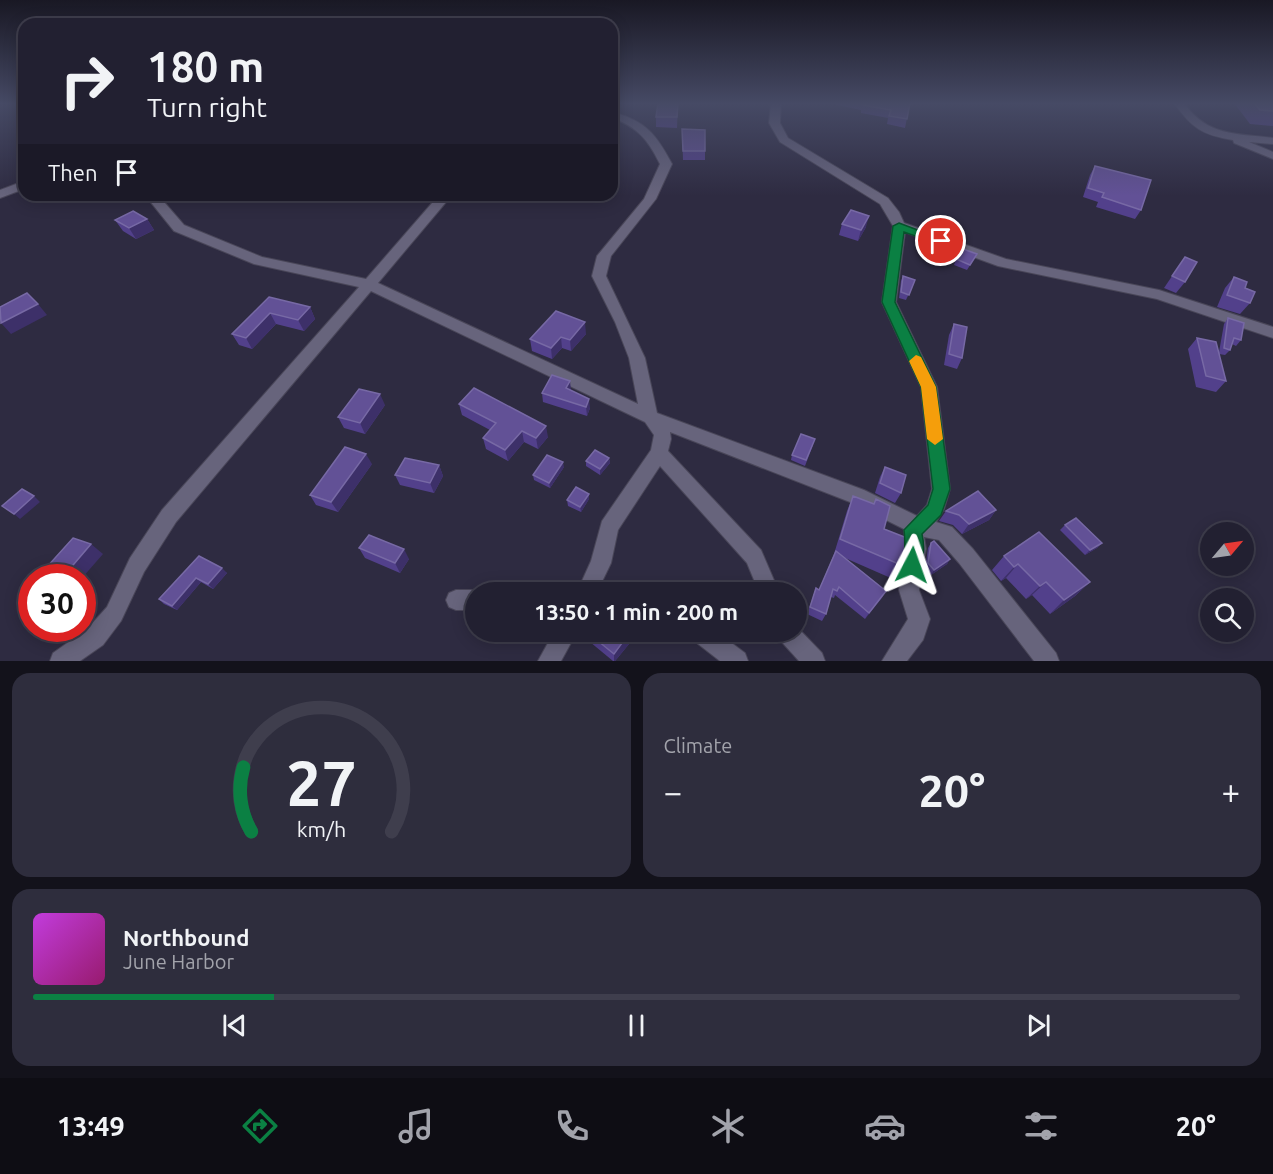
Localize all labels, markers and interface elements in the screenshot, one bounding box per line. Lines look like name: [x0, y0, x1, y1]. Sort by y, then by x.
icon: right: [48, 42, 126, 120]
text: 180 m: [147, 43, 264, 90]
text: Turn right: [147, 92, 267, 122]
icon: arrive: [110, 156, 143, 189]
text: Then: [48, 160, 98, 185]
pin: [915, 215, 966, 266]
icon: arrive: [924, 224, 957, 257]
north arrow: [1200, 522, 1254, 576]
map controls: [1200, 522, 1254, 642]
position arrow: [880, 533, 944, 597]
speed limit sign: 30: [18, 564, 96, 642]
button: search: [1200, 588, 1254, 642]
text: 13:50 · 1 min · 200 m: [534, 599, 738, 624]
text: Climate: [664, 734, 732, 757]
text: 27: [286, 748, 356, 818]
text: 20°: [918, 765, 985, 816]
text: −: [664, 773, 682, 810]
text: +: [1221, 773, 1240, 810]
text: km/h: [296, 817, 346, 841]
text: Northbound: [123, 925, 249, 950]
text: June Harbor: [123, 950, 234, 973]
icon: previous: [218, 1009, 251, 1042]
icon: pause: [620, 1009, 653, 1042]
icon: next: [1022, 1009, 1055, 1042]
icon: directions: [239, 1105, 281, 1147]
icon: music: [395, 1105, 437, 1147]
icon: phone: [551, 1105, 593, 1147]
icon: climate: [707, 1105, 749, 1147]
icon: car: [864, 1105, 906, 1147]
icon: filters: [1020, 1105, 1062, 1147]
text: 13:49: [57, 1111, 125, 1141]
text: 20°: [1176, 1111, 1216, 1141]

